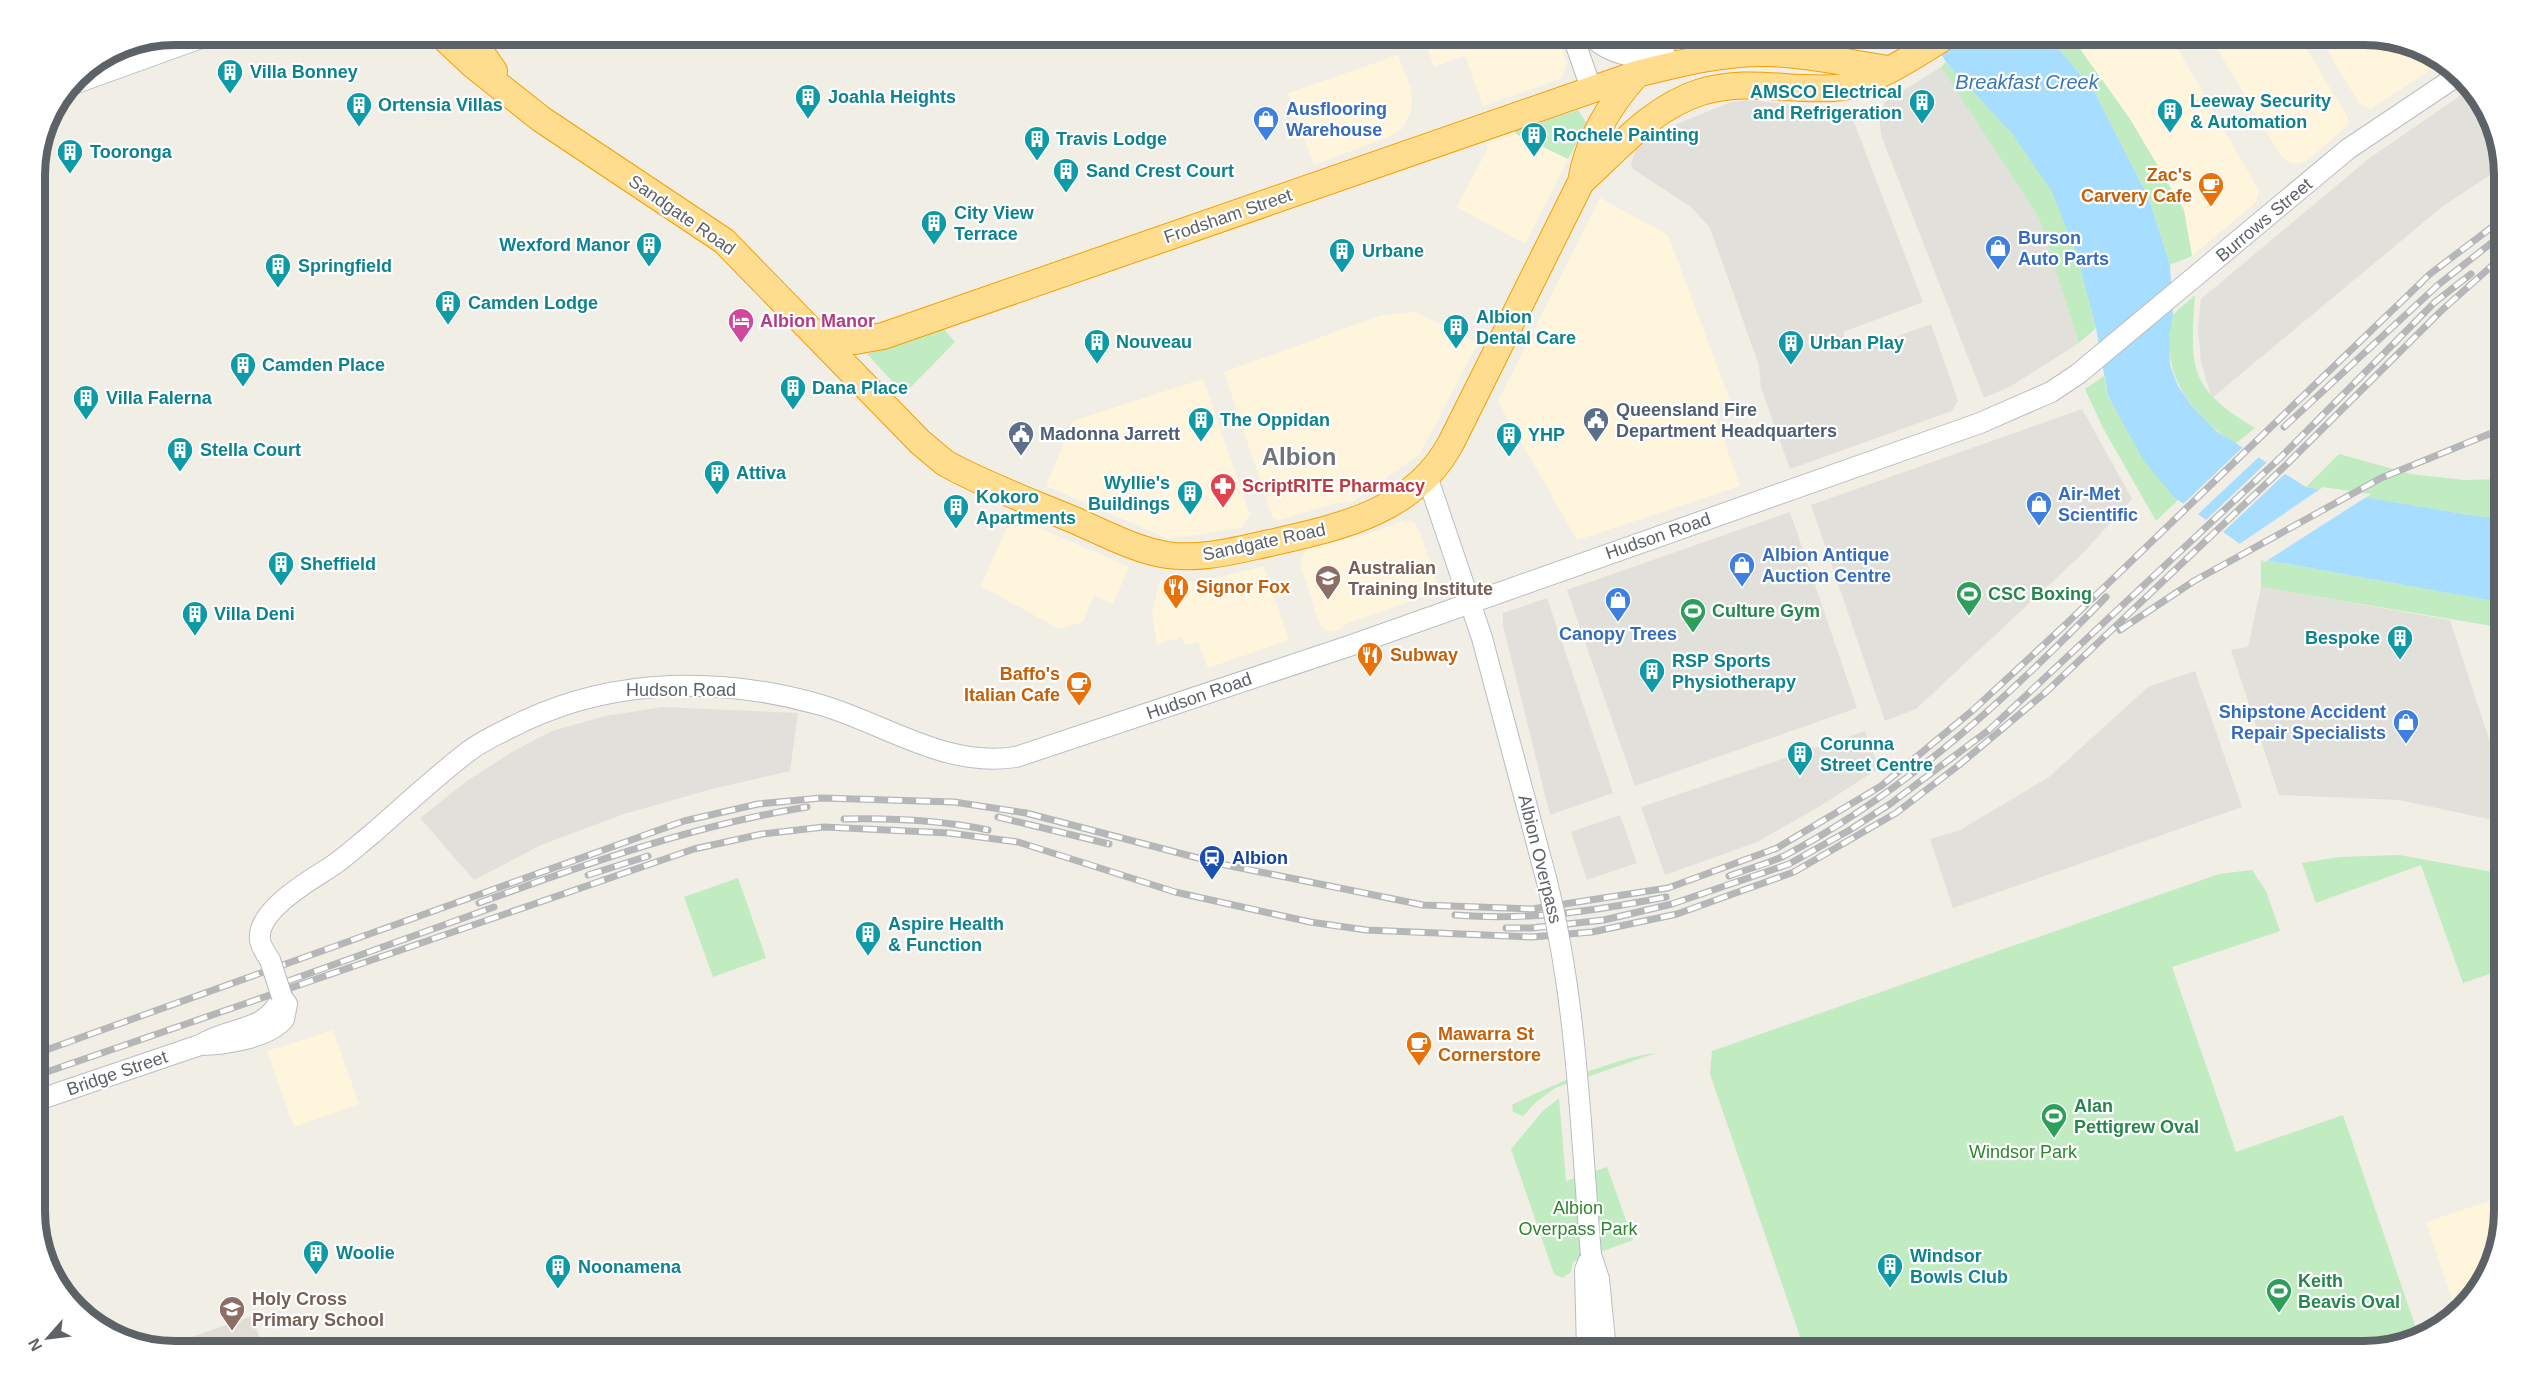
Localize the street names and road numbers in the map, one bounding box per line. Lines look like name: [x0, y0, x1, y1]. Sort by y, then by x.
street label: Sandgate Road: [625, 171, 739, 259]
street label: Burrows Street: [2212, 174, 2316, 266]
street label: Frodsham Street: [1161, 185, 1295, 247]
street label: Hudson Road: [1603, 509, 1713, 563]
street label: Sandgate Road: [1201, 519, 1327, 565]
street label: Hudson Road: [1144, 669, 1254, 723]
street label: Hudson Road: [626, 680, 736, 700]
street label: Albion Overpass: [1514, 793, 1566, 925]
street label: Bridge Street: [64, 1046, 170, 1100]

